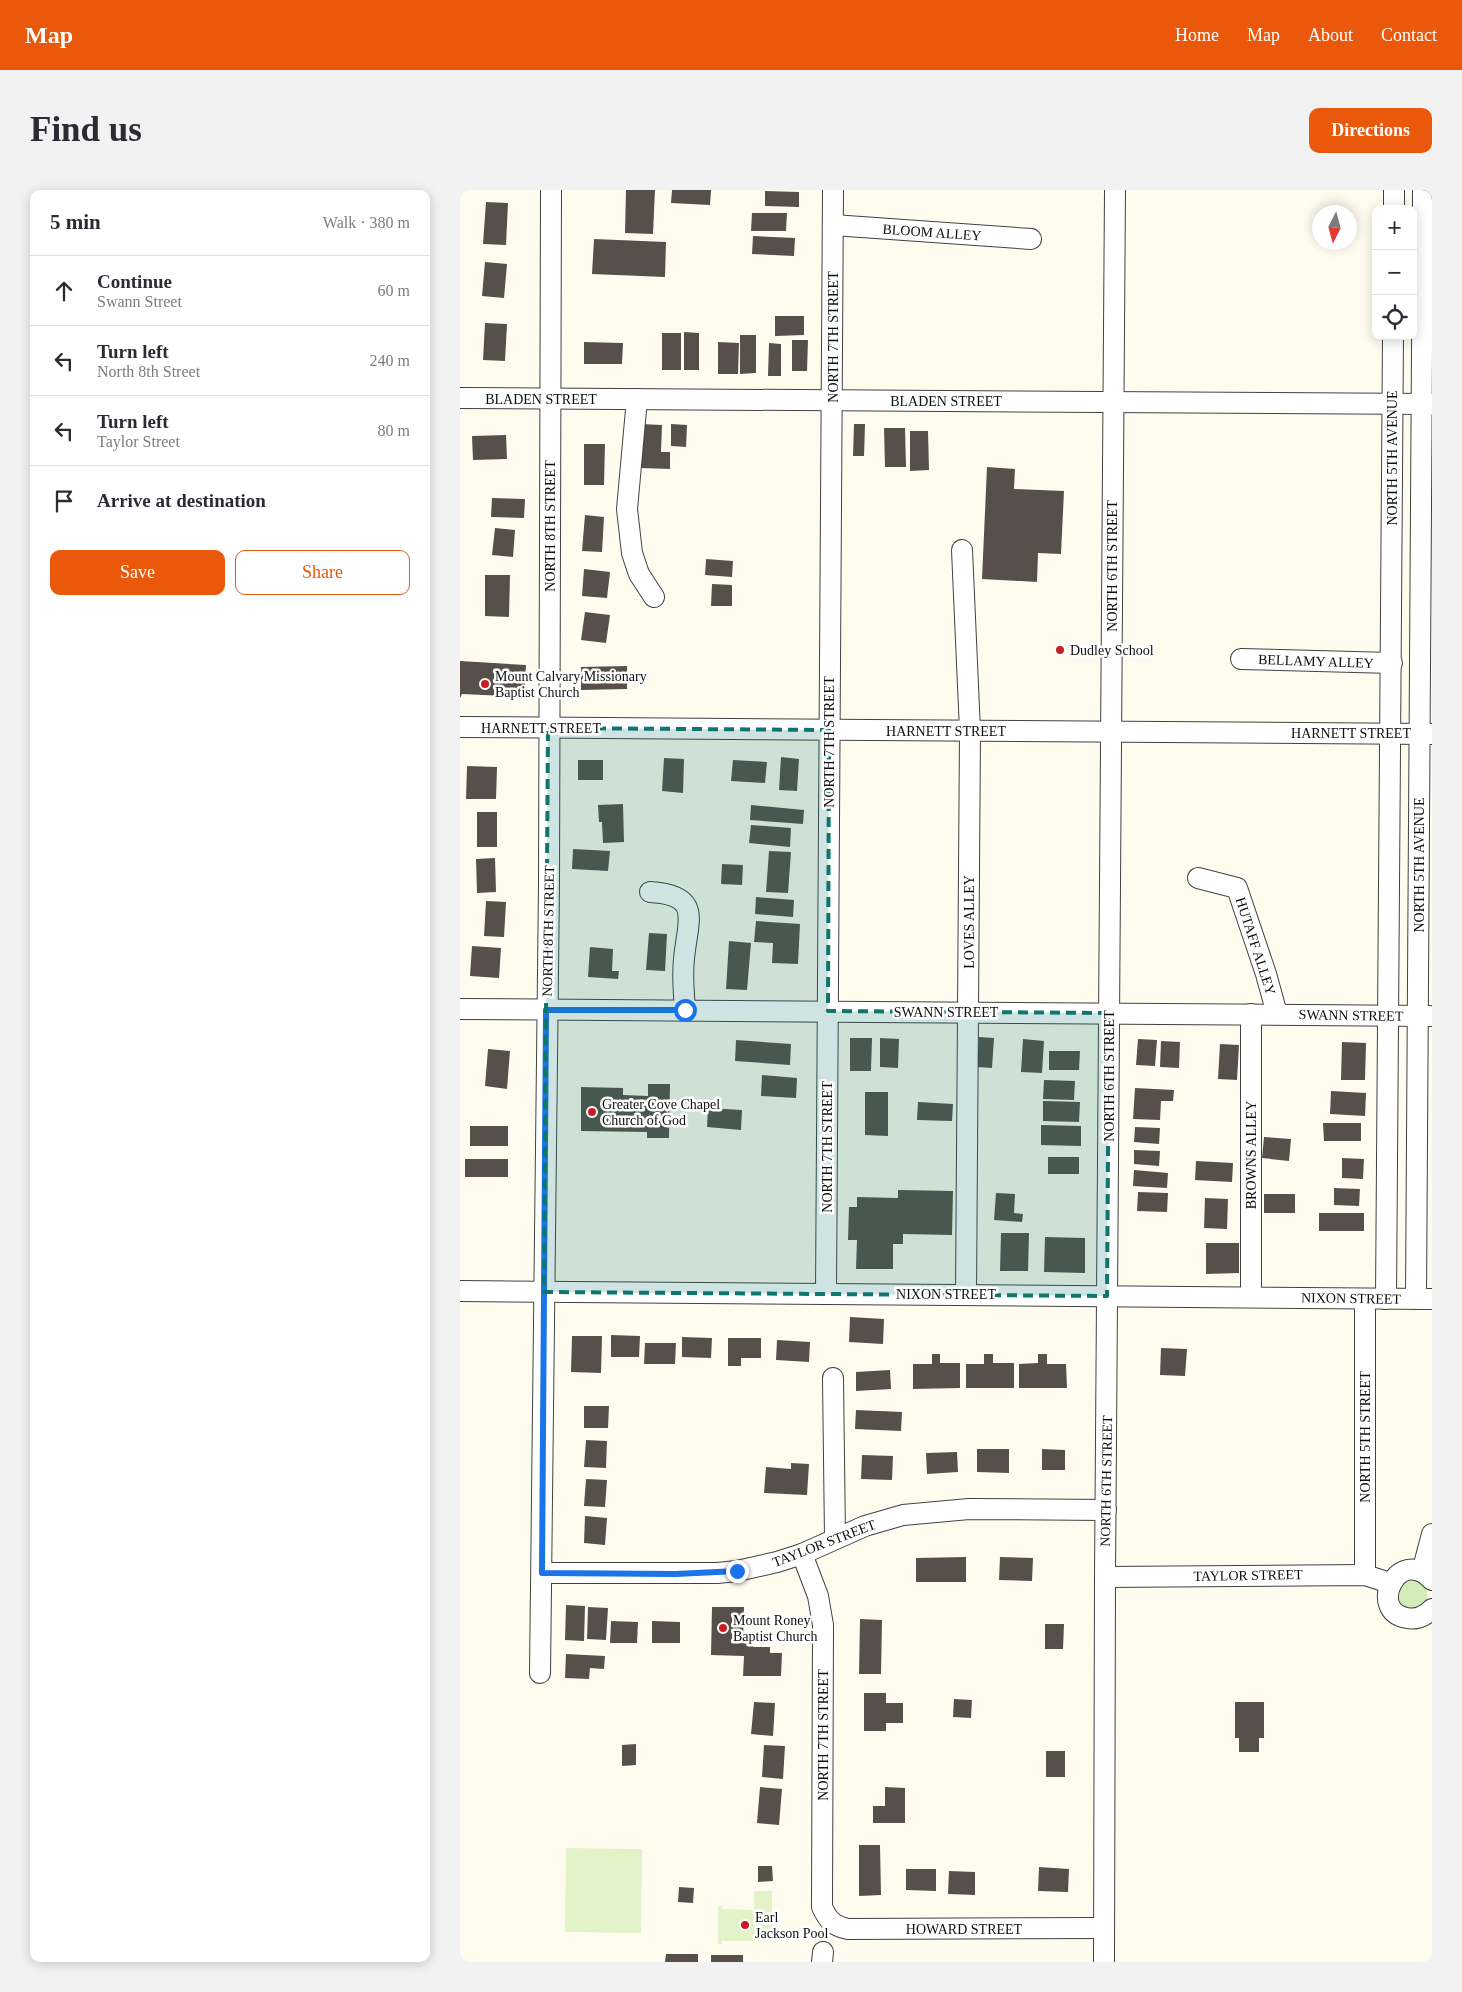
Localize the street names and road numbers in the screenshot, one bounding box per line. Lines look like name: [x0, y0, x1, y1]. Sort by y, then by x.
street label: BLOOM ALLEY: [882, 222, 982, 243]
street label: NORTH 7TH STREET: [826, 271, 841, 403]
street label: NORTH 5TH AVENUE: [1385, 390, 1400, 526]
street label: BLADEN STREET: [485, 392, 597, 407]
street label: BLADEN STREET: [890, 394, 1002, 409]
street label: NORTH 8TH STREET: [543, 460, 558, 592]
street label: NORTH 6TH STREET: [1105, 500, 1120, 632]
street label: BELLAMY ALLEY: [1258, 652, 1374, 671]
street label: NORTH 7TH STREET: [822, 676, 837, 808]
street label: HARNETT STREET: [481, 721, 601, 736]
street label: HARNETT STREET: [886, 724, 1006, 739]
street label: HARNETT STREET: [1291, 726, 1411, 741]
street label: NORTH 5TH AVENUE: [1412, 797, 1427, 933]
street label: NORTH 8TH STREET: [540, 865, 557, 997]
street label: LOVES ALLEY: [962, 875, 977, 969]
street label: HUTAFF ALLEY: [1233, 895, 1278, 997]
street label: SWANN STREET: [894, 1005, 999, 1020]
street label: SWANN STREET: [1299, 1007, 1404, 1024]
street label: NORTH 6TH STREET: [1102, 1010, 1117, 1142]
street label: NORTH 7TH STREET: [820, 1081, 835, 1213]
street label: BROWNS ALLEY: [1244, 1101, 1259, 1209]
street label: NIXON STREET: [896, 1287, 996, 1302]
street label: NIXON STREET: [1301, 1290, 1402, 1307]
street label: NORTH 5TH STREET: [1358, 1371, 1373, 1503]
street label: NORTH 6TH STREET: [1098, 1415, 1115, 1547]
street label: TAYLOR STREET: [771, 1517, 878, 1570]
street label: TAYLOR STREET: [1193, 1567, 1303, 1584]
street label: NORTH 7TH STREET: [816, 1669, 831, 1801]
street label: HOWARD STREET: [906, 1922, 1023, 1937]

